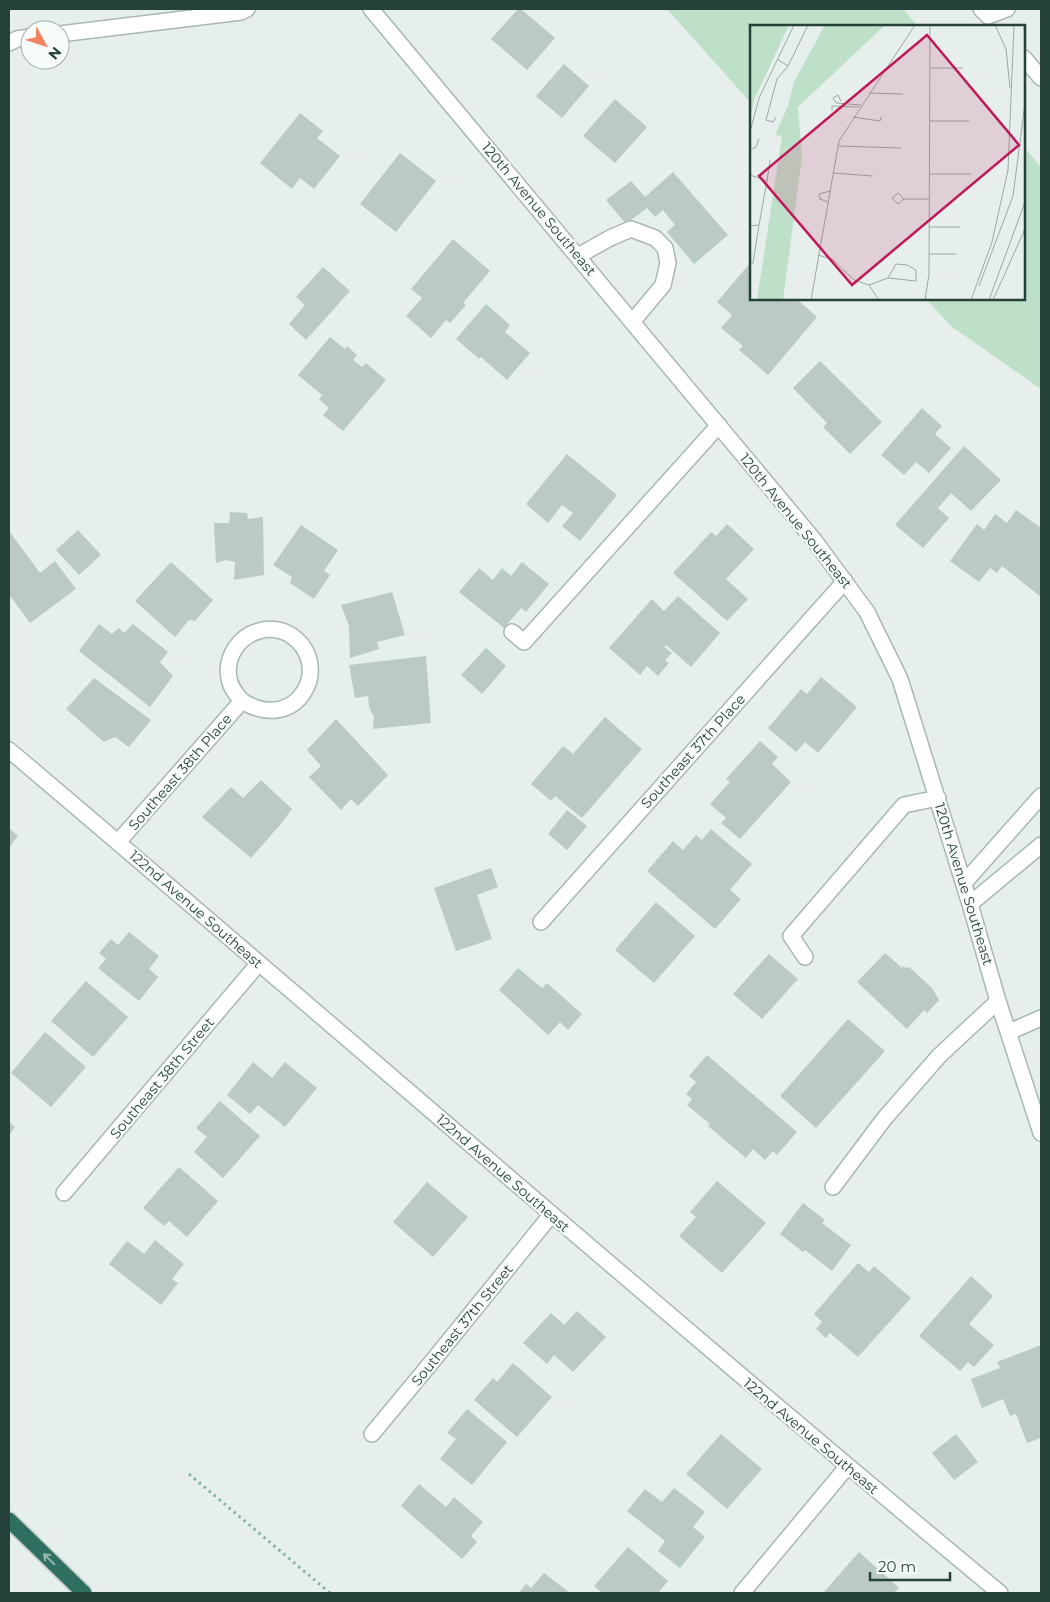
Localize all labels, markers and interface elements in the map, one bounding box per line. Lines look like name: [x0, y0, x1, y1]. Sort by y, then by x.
north arrow: [20, 20, 70, 70]
inset map: [750, 25, 1025, 300]
text: N: [44, 43, 65, 63]
street label: 120th Avenue Southeast: [478, 139, 600, 280]
street label: 120th Avenue Southeast: [736, 450, 856, 592]
street label: Southeast 37th Place: [637, 690, 749, 812]
street label: Southeast 38th Place: [124, 710, 236, 834]
street label: 120th Avenue Southeast: [931, 801, 997, 968]
street label: 122nd Avenue Southeast: [126, 846, 267, 972]
street label: Southeast 38th Street: [106, 1014, 218, 1142]
street label: 122nd Avenue Southeast: [433, 1110, 574, 1236]
street label: Southeast 37th Street: [407, 1260, 517, 1390]
street label: 122nd Avenue Southeast: [740, 1374, 883, 1498]
scale bar: [870, 1550, 950, 1582]
one-way arrow: [42, 1553, 55, 1565]
text: 20 m: [878, 1557, 916, 1576]

